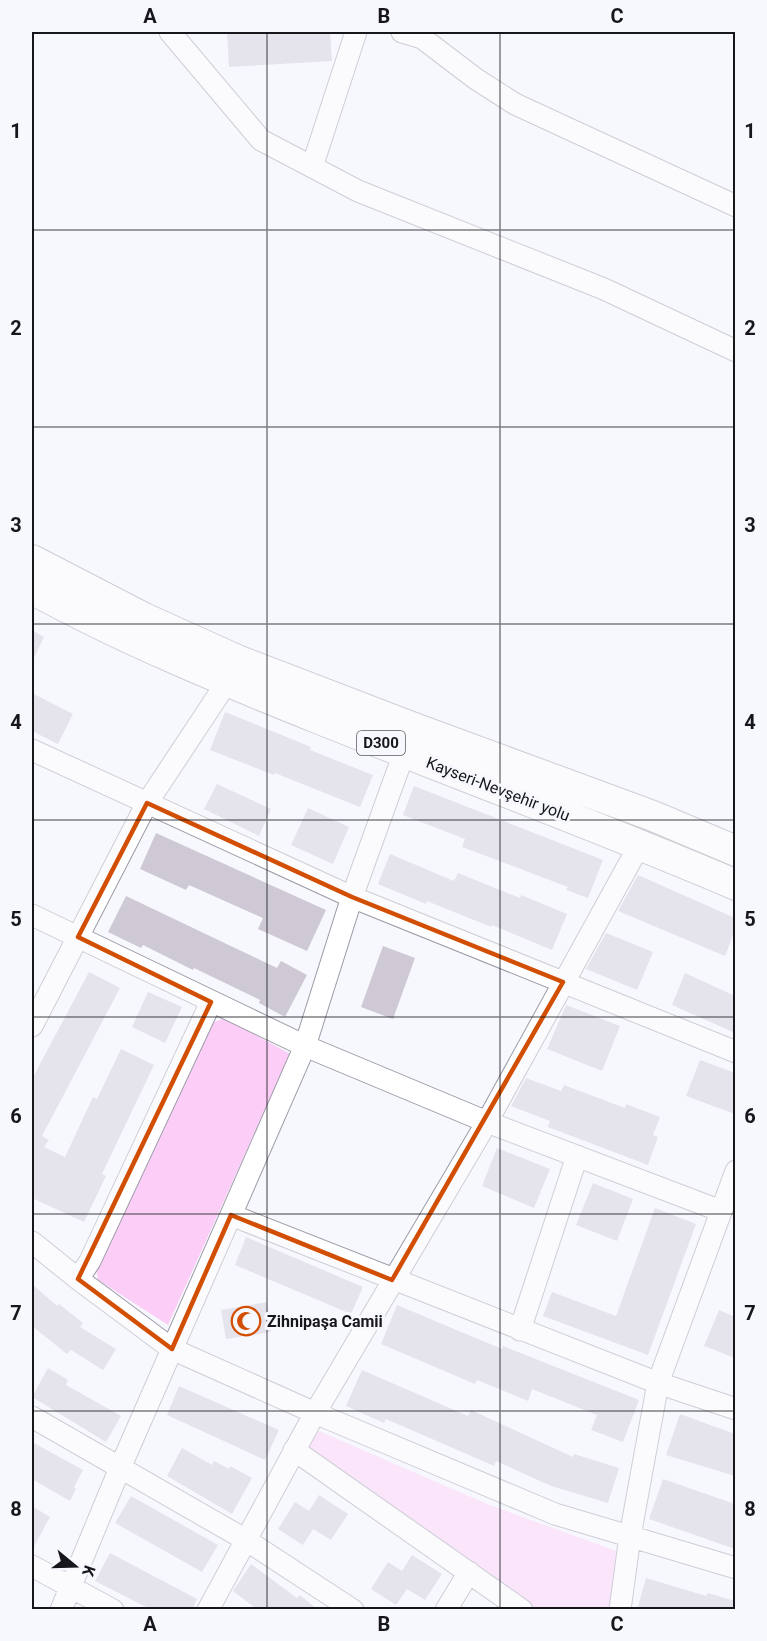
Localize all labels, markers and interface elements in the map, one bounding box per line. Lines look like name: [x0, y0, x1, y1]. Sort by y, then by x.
text: A: [143, 4, 157, 28]
text: B: [378, 4, 390, 28]
text: C: [610, 4, 624, 28]
text: 1: [10, 119, 22, 143]
text: 1: [744, 119, 756, 143]
text: 2: [10, 316, 22, 340]
text: 2: [744, 316, 756, 340]
text: 3: [10, 513, 22, 537]
text: 3: [744, 513, 756, 537]
text: 4: [10, 710, 22, 734]
text: 4: [744, 710, 756, 734]
road number: D300: [357, 731, 405, 755]
street label: Kayseri-Nevşehir yolu: [423, 753, 573, 825]
text: 5: [10, 907, 22, 931]
text: 5: [744, 907, 756, 931]
text: 6: [10, 1104, 22, 1128]
text: 6: [744, 1104, 756, 1128]
text: 7: [10, 1301, 22, 1325]
text: 7: [744, 1301, 756, 1325]
mosque icon: Zihnipaşa Camii: [230, 1305, 262, 1337]
place label: Zihnipaşa Camii: [267, 1312, 383, 1331]
text: 8: [10, 1497, 22, 1521]
text: 8: [744, 1497, 756, 1521]
north arrow: [45, 1536, 105, 1596]
text: K: [78, 1563, 99, 1579]
text: A: [143, 1612, 157, 1636]
text: B: [378, 1612, 390, 1636]
text: C: [610, 1612, 624, 1636]

